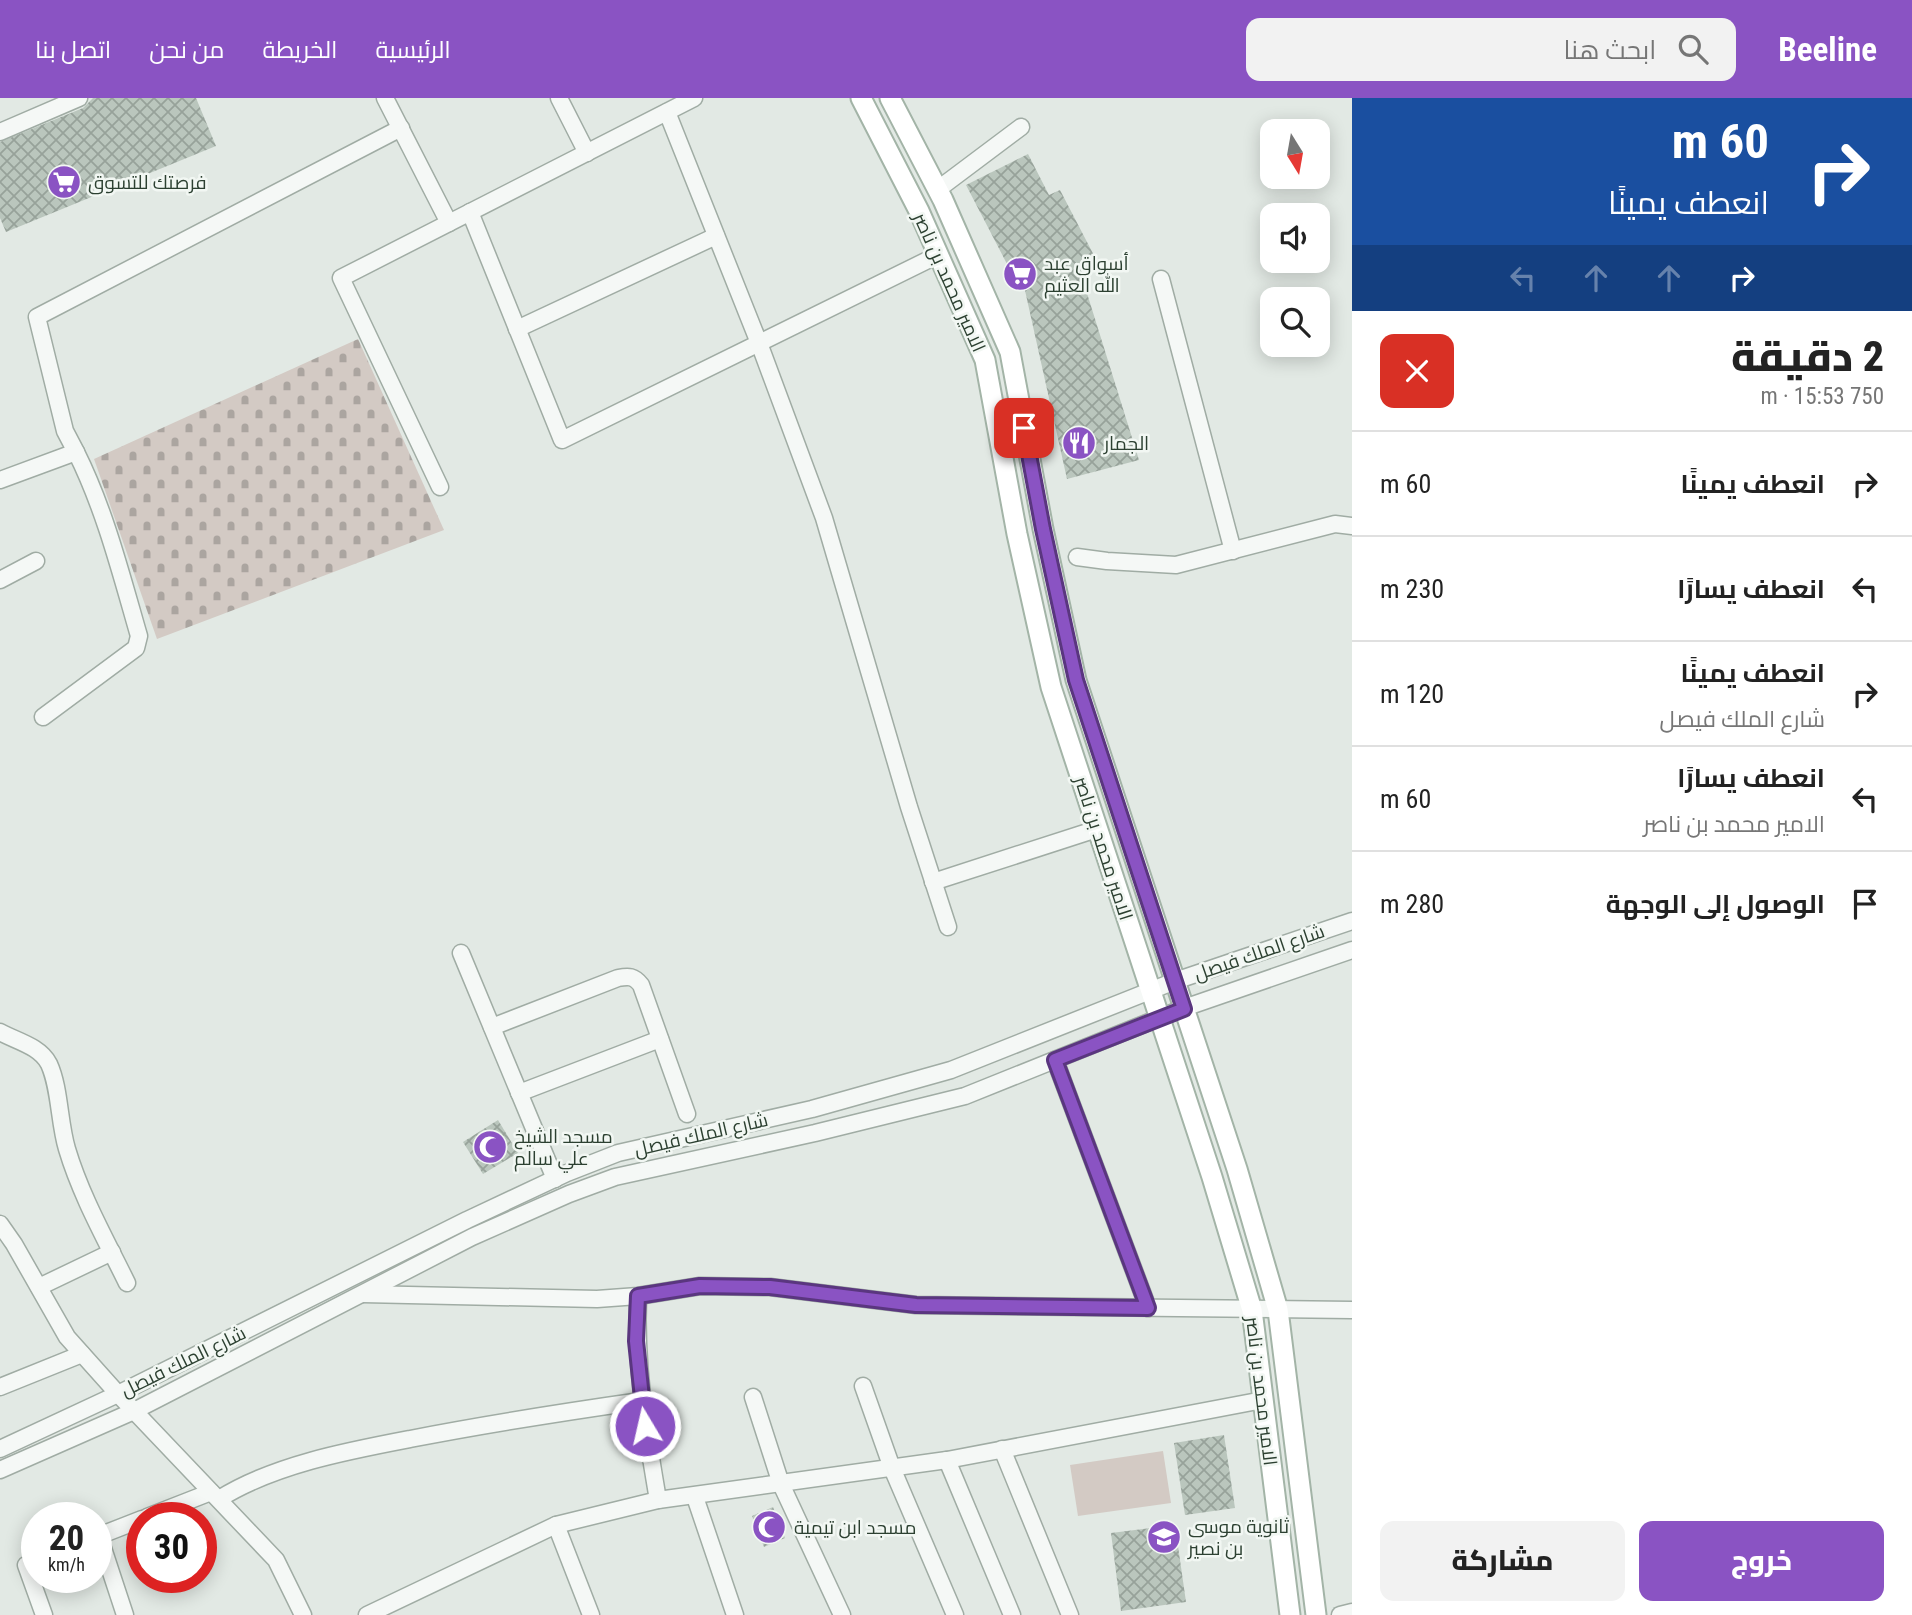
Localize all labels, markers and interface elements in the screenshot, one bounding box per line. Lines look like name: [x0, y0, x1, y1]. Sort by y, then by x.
search box: [1246, 18, 1736, 81]
icon: search: [1674, 30, 1712, 68]
text: Beeline: [1778, 30, 1877, 69]
text: ابحث هنا: [1563, 35, 1656, 65]
text: اتصل بنا: [35, 36, 111, 64]
text: من نحن: [149, 36, 225, 64]
text: الخريطة: [263, 36, 337, 64]
text: الرئيسية: [375, 36, 451, 64]
text: 60 m: [1672, 113, 1769, 170]
north arrow: [1260, 119, 1330, 189]
map controls: [1260, 119, 1330, 357]
icon: right: [1793, 126, 1884, 217]
supermarket icon: فرصتك للتسوق: [45, 163, 83, 201]
place label: فرصتك للتسوق: [88, 171, 207, 195]
text: انعطف يمينًا: [1608, 184, 1769, 222]
button: sound: [1260, 203, 1330, 273]
street label: الامير محمد بن ناصر: [908, 208, 991, 356]
place label: أسواق عبد الله العثيم: [1044, 252, 1129, 299]
supermarket icon: أسواق عبد الله العثيم: [1001, 255, 1039, 293]
icon: left: [1504, 259, 1542, 297]
icon: ahead: [1577, 259, 1615, 297]
icon: ahead: [1650, 259, 1688, 297]
icon: right: [1723, 259, 1761, 297]
button: search: [1260, 287, 1330, 357]
text: 2 دقيقة: [1731, 332, 1884, 381]
button: close: [1380, 334, 1454, 408]
text: 750 m · 15:53: [1760, 383, 1884, 410]
pin: [994, 398, 1054, 458]
icon: arrive: [1005, 409, 1043, 447]
restaurant icon: الجمار: [1060, 424, 1098, 462]
place label: الجمار: [1103, 432, 1149, 455]
icon: right: [1846, 465, 1884, 503]
text: 60 m: [1380, 469, 1431, 499]
text: انعطف يمينًا: [1680, 469, 1825, 499]
icon: left: [1846, 570, 1884, 608]
text: 230 m: [1380, 574, 1444, 604]
text: انعطف يسارًا: [1677, 574, 1825, 604]
text: انعطف يمينًا: [1680, 658, 1825, 688]
icon: right: [1846, 675, 1884, 713]
text: 120 m: [1380, 679, 1444, 709]
text: شارع الملك فيصل: [1660, 706, 1825, 733]
text: انعطف يسارًا: [1677, 763, 1825, 793]
street label: الامير محمد بن ناصر: [1069, 772, 1138, 923]
icon: left: [1846, 780, 1884, 818]
text: 60 m: [1380, 784, 1431, 814]
text: الامير محمد بن ناصر: [1643, 811, 1825, 838]
icon: arrive: [1846, 885, 1884, 923]
text: 280 m: [1380, 889, 1444, 919]
text: الوصول إلى الوجهة: [1606, 889, 1825, 919]
street label: شارع الملك فيصل: [1191, 919, 1328, 987]
street label: شارع الملك فيصل: [632, 1108, 771, 1163]
place label: مسجد الشيخ علي سالم: [514, 1125, 613, 1173]
mosque icon: مسجد الشيخ علي سالم: [471, 1128, 509, 1166]
street label: الامير محمد بن ناصر: [1241, 1314, 1282, 1467]
street label: شارع الملك فيصل: [117, 1321, 251, 1404]
position arrow: [608, 1389, 682, 1463]
speed limit sign: 30: [126, 1502, 217, 1593]
mosque icon: مسجد ابن تيمية: [750, 1508, 788, 1546]
place label: ثانوية موسى بن نصير: [1187, 1515, 1289, 1560]
place label: مسجد ابن تيمية: [794, 1516, 916, 1539]
text: 20: [49, 1518, 84, 1559]
school or university icon: ثانوية موسى بن نصير: [1145, 1518, 1183, 1556]
button: مشاركة: [1380, 1521, 1625, 1601]
button: خروج: [1639, 1521, 1884, 1601]
text: km/h: [48, 1554, 85, 1575]

